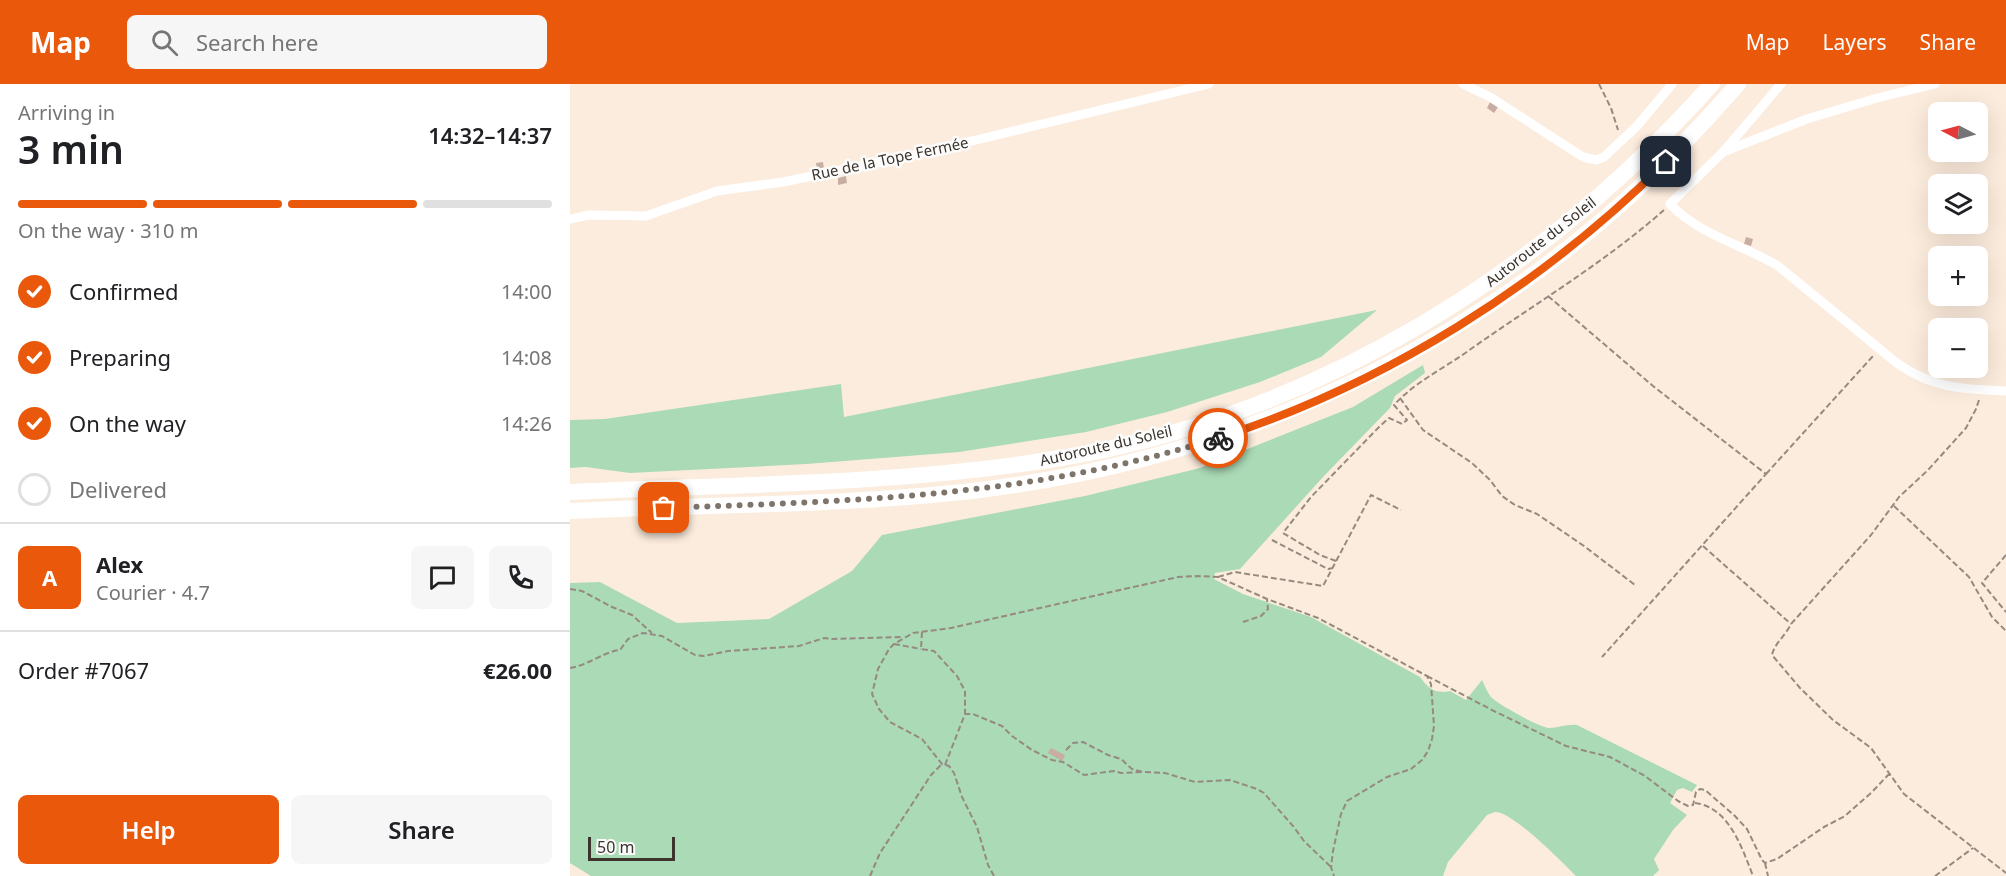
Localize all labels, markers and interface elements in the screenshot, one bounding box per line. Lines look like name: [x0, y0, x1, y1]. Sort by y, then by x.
search box: [127, 15, 547, 69]
text: Map: [30, 23, 91, 61]
icon: search: [148, 26, 181, 59]
text: Search here: [196, 27, 318, 57]
text: Map: [1746, 28, 1790, 56]
text: Layers: [1823, 28, 1887, 56]
text: Share: [1920, 28, 1976, 56]
text: Arriving in: [18, 99, 115, 126]
north arrow: [1928, 102, 1988, 162]
map controls: [1928, 102, 1988, 378]
text: 14:32–14:37: [428, 120, 552, 150]
text: 3 min: [18, 122, 124, 175]
street label: Rue de la Tope Fermée: [809, 132, 970, 184]
pin: [1640, 136, 1691, 187]
icon: home: [1649, 145, 1682, 178]
button: layers: [1928, 174, 1988, 234]
street label: Autoroute du Soleil: [1481, 192, 1600, 291]
text: On the way · 310 m: [18, 217, 198, 244]
button: +: [1928, 246, 1988, 306]
icon: check: [18, 275, 51, 308]
text: Confirmed: [69, 276, 179, 306]
text: 14:00: [501, 278, 552, 305]
button: −: [1928, 318, 1988, 378]
icon: check: [18, 341, 51, 374]
text: Preparing: [69, 342, 171, 372]
text: 14:08: [501, 344, 552, 371]
icon: check: [18, 407, 51, 440]
text: On the way: [69, 408, 186, 438]
courier: [1188, 408, 1248, 468]
text: 14:26: [501, 410, 552, 437]
street label: Autoroute du Soleil: [1038, 420, 1174, 470]
icon: bike: [1202, 422, 1235, 455]
text: Delivered: [69, 474, 167, 504]
pin: [638, 482, 689, 533]
icon: bag: [647, 491, 680, 524]
button: chat: [411, 546, 474, 609]
button: phone: [489, 546, 552, 609]
text: Alex: [96, 549, 143, 579]
text: A: [42, 562, 57, 592]
text: Courier · 4.7: [96, 579, 210, 606]
text: Order #7067: [18, 655, 149, 685]
text: €26.00: [483, 655, 552, 685]
button: Help: [18, 795, 279, 864]
button: Share: [291, 795, 552, 864]
scale bar: [588, 834, 675, 862]
text: 50 m: [597, 836, 634, 858]

